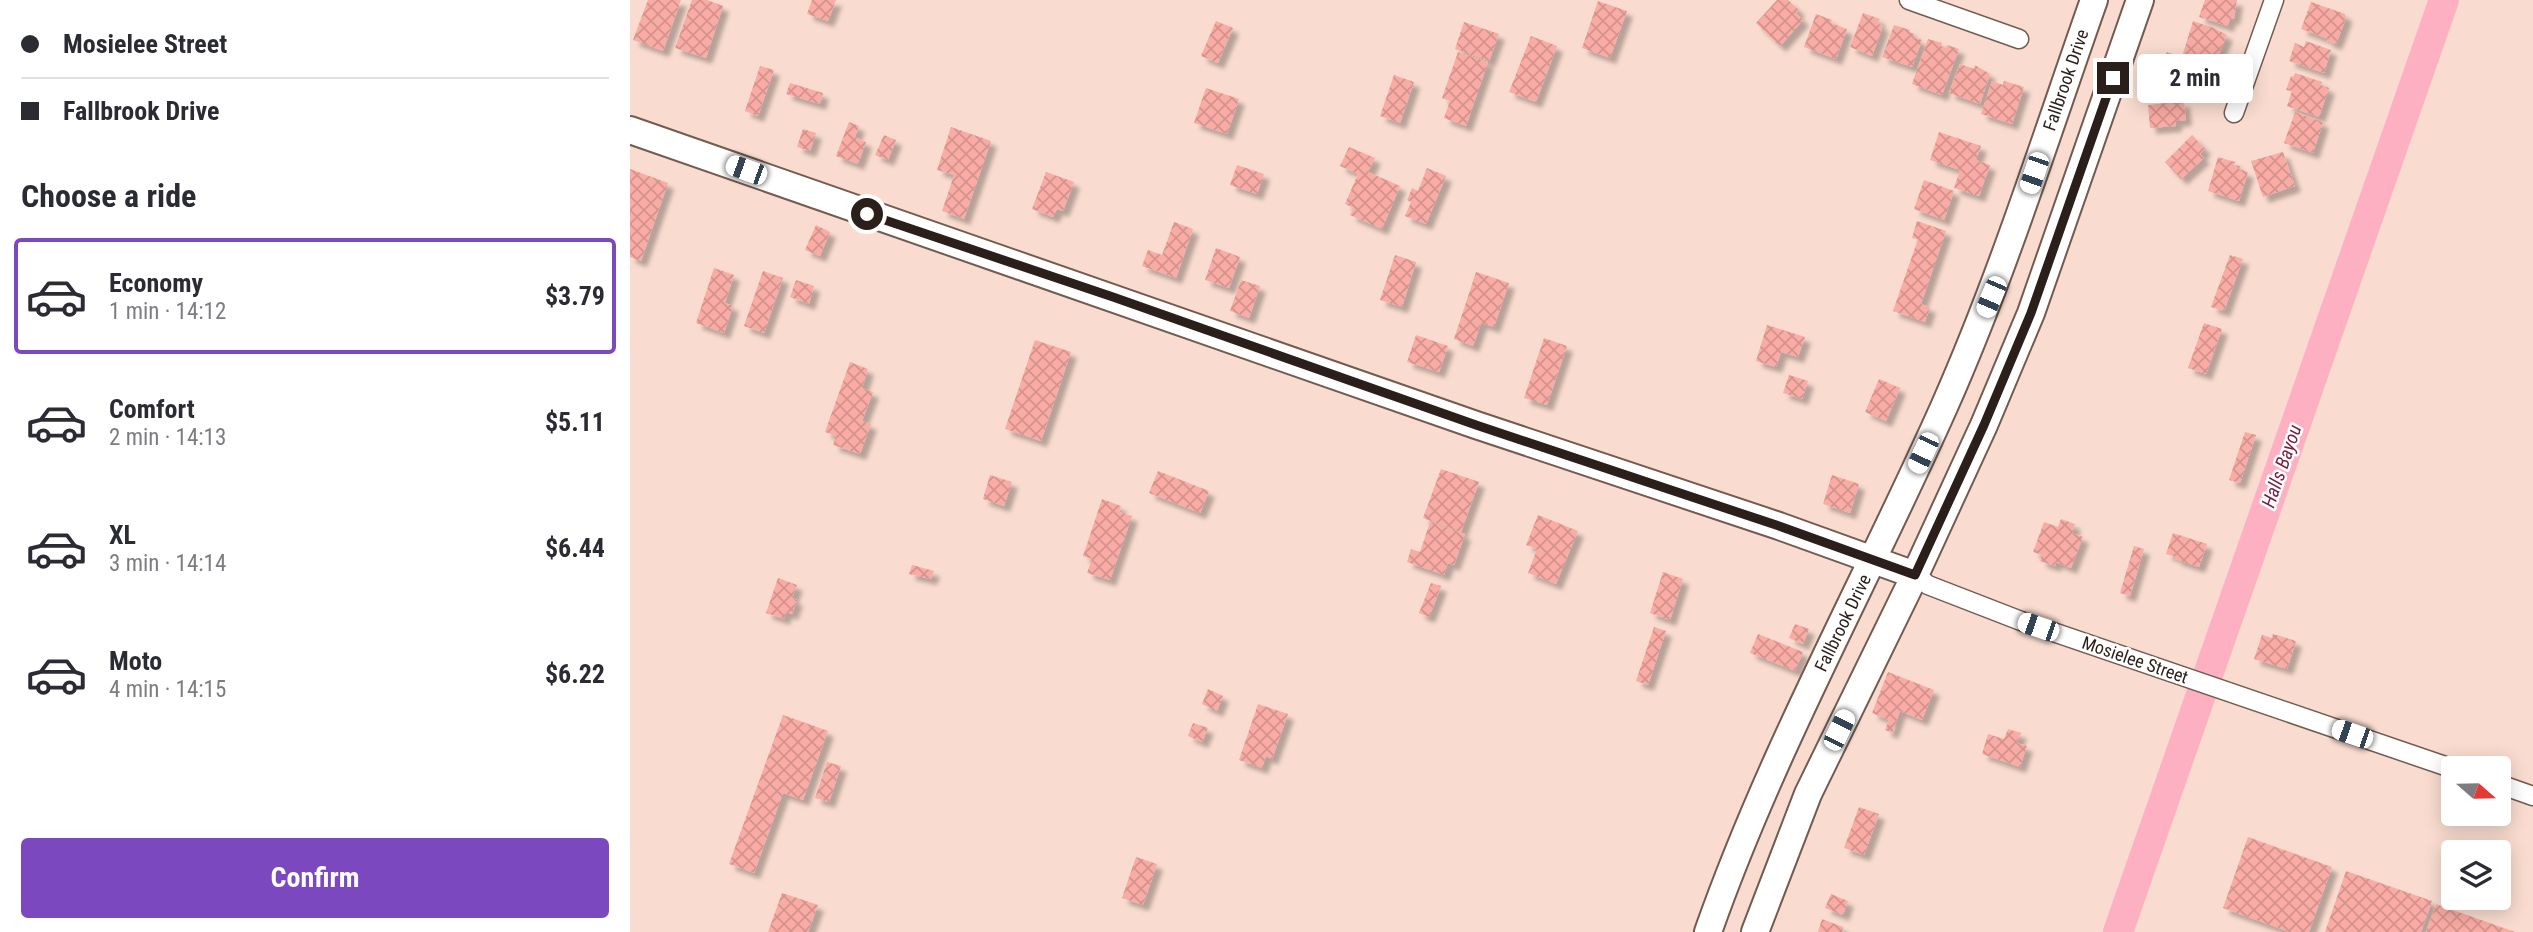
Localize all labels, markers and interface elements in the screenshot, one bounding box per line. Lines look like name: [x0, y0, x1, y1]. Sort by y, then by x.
street label: Fallbrook Drive: [2038, 26, 2093, 133]
text: Mosielee Street: [63, 29, 227, 59]
callout: 2 min: [2138, 54, 2253, 102]
route end: [2097, 62, 2129, 94]
text: 2 min: [2169, 65, 2221, 92]
text: Fallbrook Drive: [63, 96, 219, 126]
car: [2018, 150, 2051, 196]
car: [723, 153, 770, 187]
text: Choose a ride: [21, 177, 196, 215]
route start: [851, 198, 883, 230]
icon: car: [25, 265, 88, 328]
text: Economy: [109, 268, 203, 298]
car: [1974, 274, 2009, 320]
text: $3.79: [545, 281, 605, 311]
text: 1 min · 14:12: [109, 298, 226, 325]
icon: car: [25, 391, 88, 454]
text: Comfort: [109, 394, 195, 424]
text: $5.11: [545, 407, 605, 437]
water label: Halls Bayou: [2257, 422, 2306, 511]
text: 2 min · 14:13: [109, 424, 226, 451]
car: [1905, 430, 1942, 476]
icon: car: [25, 517, 88, 580]
text: XL: [109, 520, 136, 550]
text: $6.44: [545, 533, 605, 563]
text: 3 min · 14:14: [109, 550, 226, 577]
street label: Fallbrook Drive: [1810, 571, 1875, 675]
car: [2015, 610, 2062, 644]
street label: Mosielee Street: [2079, 632, 2191, 687]
icon: car: [25, 643, 88, 706]
text: Moto: [109, 646, 162, 676]
text: $6.22: [545, 659, 605, 689]
text: 4 min · 14:15: [109, 676, 226, 703]
car: [1821, 707, 1858, 753]
car: [2329, 717, 2376, 751]
north arrow: [2441, 756, 2511, 826]
map controls: [2441, 756, 2511, 910]
button: Confirm: [21, 838, 609, 918]
button: layers: [2441, 840, 2511, 910]

